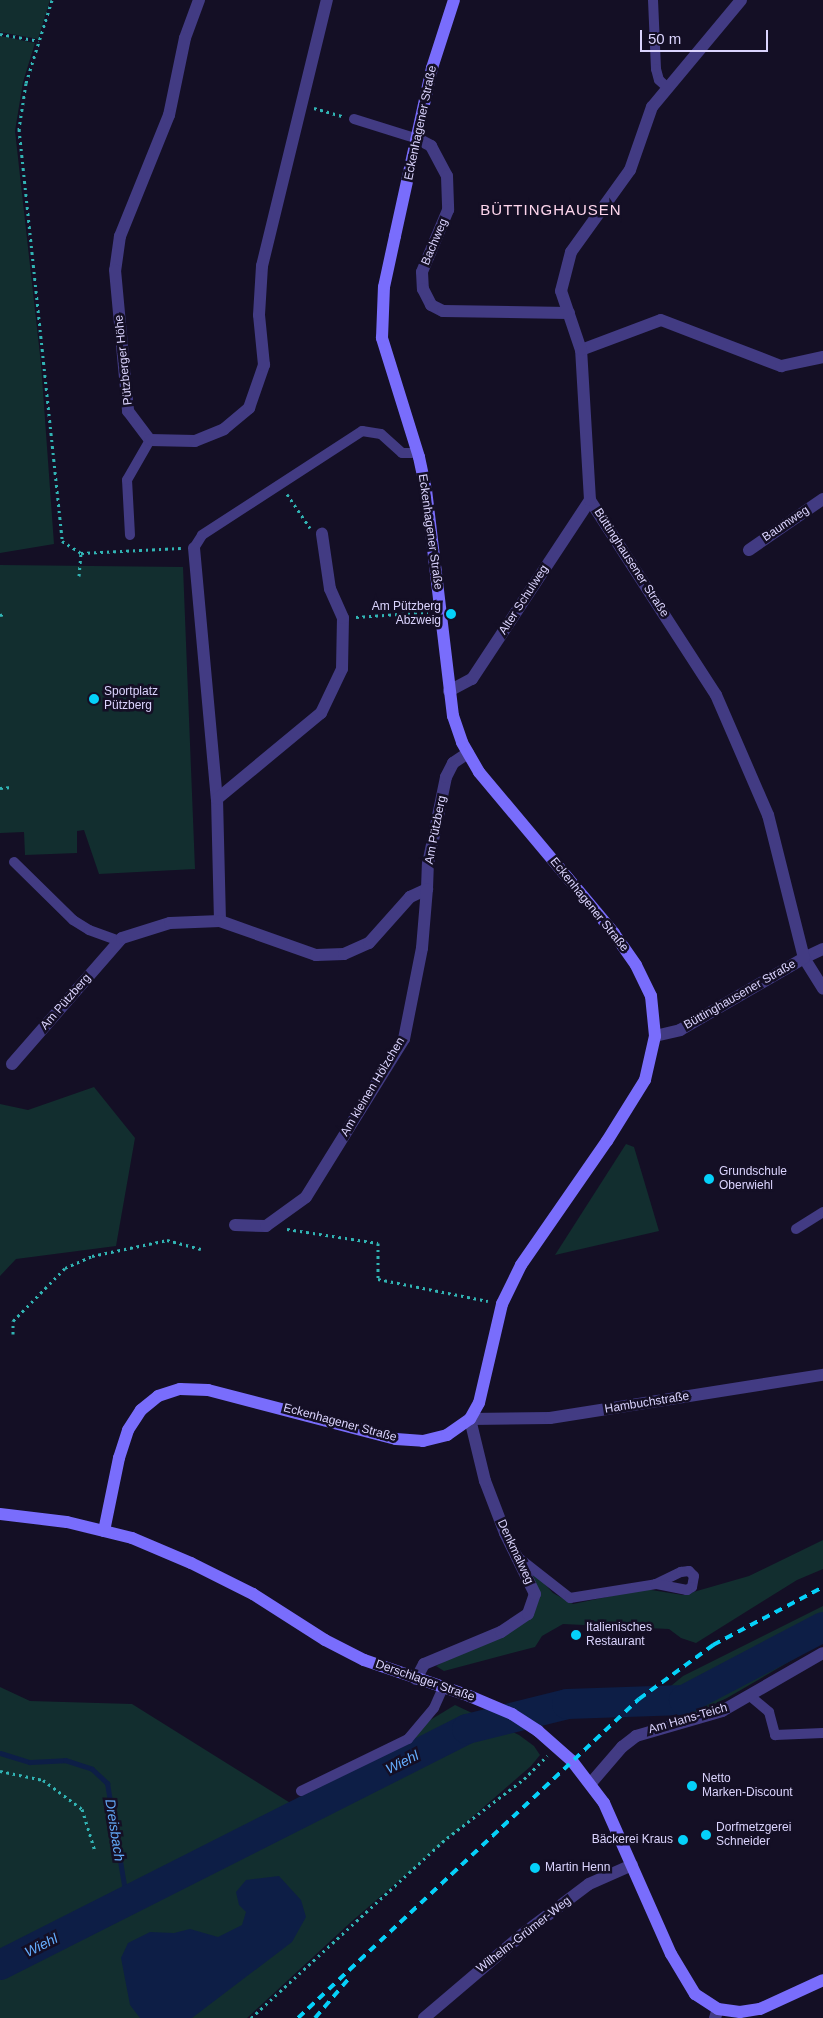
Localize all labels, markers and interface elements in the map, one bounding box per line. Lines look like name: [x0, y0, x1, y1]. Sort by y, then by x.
scale bar: [643, 20, 770, 52]
text: 50 m: [648, 30, 681, 47]
street label: Eckenhagener Straße: [402, 64, 440, 182]
district label: BÜTTINGHAUSEN: [479, 201, 623, 219]
street label: Bachweg: [419, 216, 451, 268]
street label: Pützberger Höhe: [112, 314, 136, 406]
street label: Eckenhagener Straße: [415, 473, 445, 591]
street label: Baumweg: [760, 503, 812, 545]
street label: Büttinghausener Straße: [590, 506, 672, 620]
street label: Alter Schulweg: [496, 563, 552, 637]
place label: Am Pützberg Abzweig: [372, 600, 441, 628]
marker: Am Pützberg Abzweig: [445, 608, 457, 620]
place label: Sportplatz Pützberg: [104, 685, 158, 713]
marker: Sportplatz Pützberg: [88, 693, 100, 705]
street label: Am Pützberg: [422, 795, 450, 865]
street label: Eckenhagener Straße: [547, 855, 631, 955]
street label: Büttinghausener Straße: [682, 957, 798, 1033]
street label: Am Pützberg: [38, 971, 94, 1033]
street label: Am kleinen Hölzchen: [338, 1035, 408, 1139]
place label: Grundschule Oberwiehl: [719, 1165, 787, 1193]
marker: Grundschule Oberwiehl: [703, 1173, 715, 1185]
street label: Hambuchstraße: [604, 1389, 690, 1417]
street label: Eckenhagener Straße: [282, 1401, 398, 1445]
street label: Denkmalweg: [494, 1518, 536, 1586]
place label: Italienisches Restaurant: [586, 1621, 652, 1649]
marker: Italienisches Restaurant: [570, 1629, 582, 1641]
street label: Derschlager Straße: [373, 1657, 477, 1705]
street label: Am Hans-Teich: [647, 1701, 729, 1737]
water label: Wiehl: [383, 1747, 421, 1777]
place label: Netto Marken-Discount: [702, 1772, 793, 1800]
marker: Netto Marken-Discount: [686, 1780, 698, 1792]
water label: Dreisbach: [102, 1798, 128, 1862]
place label: Dorfmetzgerei Schneider: [716, 1821, 791, 1849]
marker: Dorfmetzgerei Schneider: [700, 1829, 712, 1841]
place label: Bäckerei Kraus: [592, 1833, 673, 1847]
marker: Bäckerei Kraus: [677, 1834, 689, 1846]
place label: Martin Henn: [545, 1861, 610, 1875]
marker: Martin Henn: [529, 1862, 541, 1874]
street label: Wilhelm-Grümer-Weg: [474, 1894, 574, 1976]
water label: Wiehl: [22, 1930, 60, 1960]

